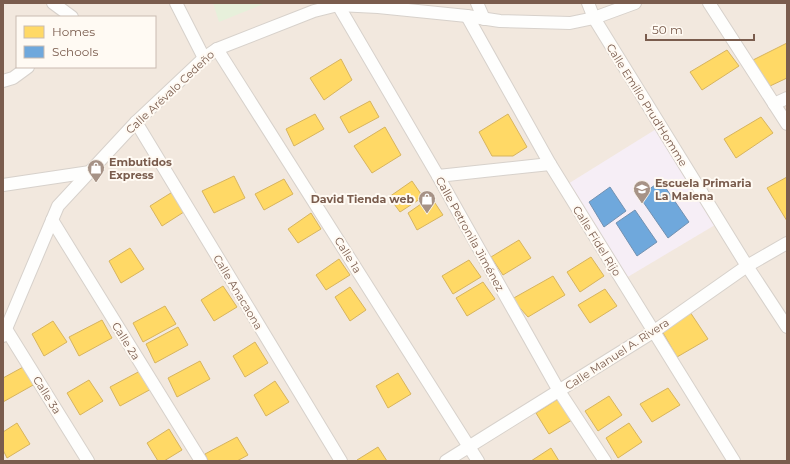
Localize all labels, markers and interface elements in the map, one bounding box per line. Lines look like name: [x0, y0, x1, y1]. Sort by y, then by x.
legend: [16, 16, 156, 68]
scale bar: [646, 16, 754, 42]
text: 50 m: [652, 22, 683, 37]
text: Homes: [52, 24, 95, 39]
street label: Calle Emilio Prud'Homme: [603, 41, 691, 169]
text: Schools: [52, 44, 98, 59]
street label: Calle Arévalo Cedeño: [123, 47, 217, 137]
place label: Embutidos Express: [109, 155, 172, 182]
shop icon: Embutidos Express: [86, 158, 106, 183]
street label: Calle Petronila Jiménez: [433, 174, 508, 294]
place label: Escuela Primaria La Malena: [655, 176, 752, 203]
school or university icon: Escuela Primaria La Malena: [632, 179, 652, 204]
shop icon: David Tienda web: [417, 189, 437, 214]
place label: David Tienda web: [311, 192, 414, 206]
street label: Calle Fidel Rijo: [570, 203, 624, 279]
street label: Calle 1a: [331, 234, 365, 276]
street label: Calle Anacaona: [210, 252, 266, 332]
street label: Calle Manuel A. Rivera: [562, 315, 672, 393]
street label: Calle 2a: [109, 319, 143, 363]
street label: Calle 3a: [30, 373, 64, 417]

